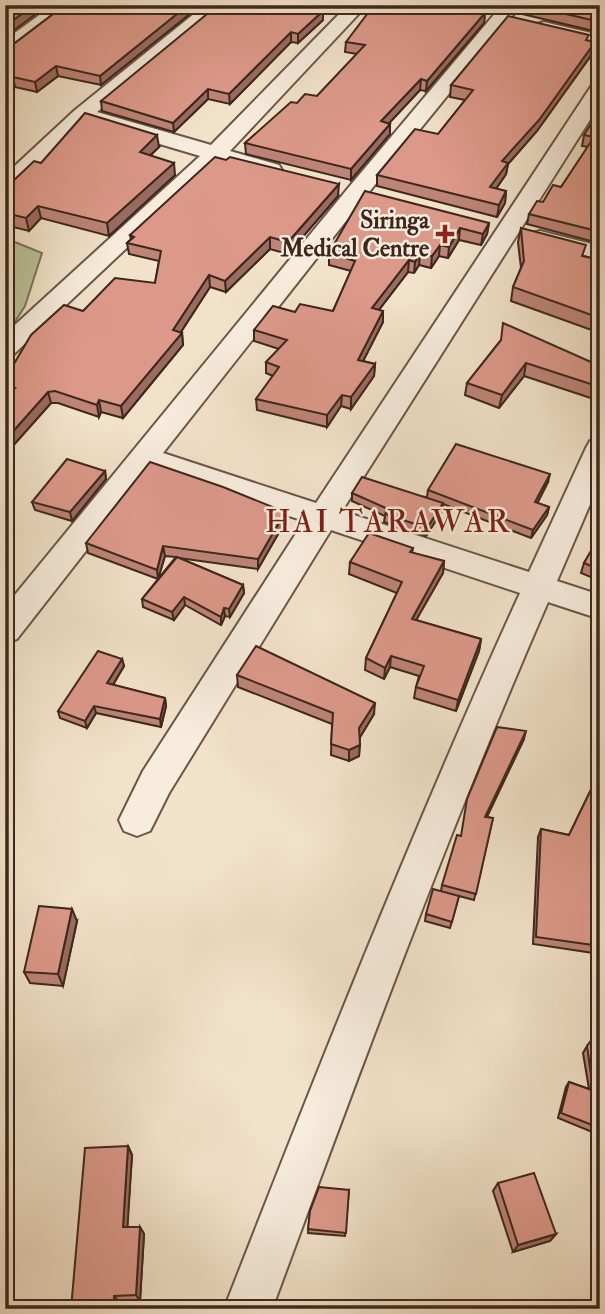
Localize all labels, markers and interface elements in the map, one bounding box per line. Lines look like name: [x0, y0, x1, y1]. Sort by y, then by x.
place label: Siringa Medical Centre: [280, 205, 430, 264]
marker: Siringa Medical Centre: [435, 224, 455, 244]
district label: HAI TARAWAR: [265, 502, 511, 542]

